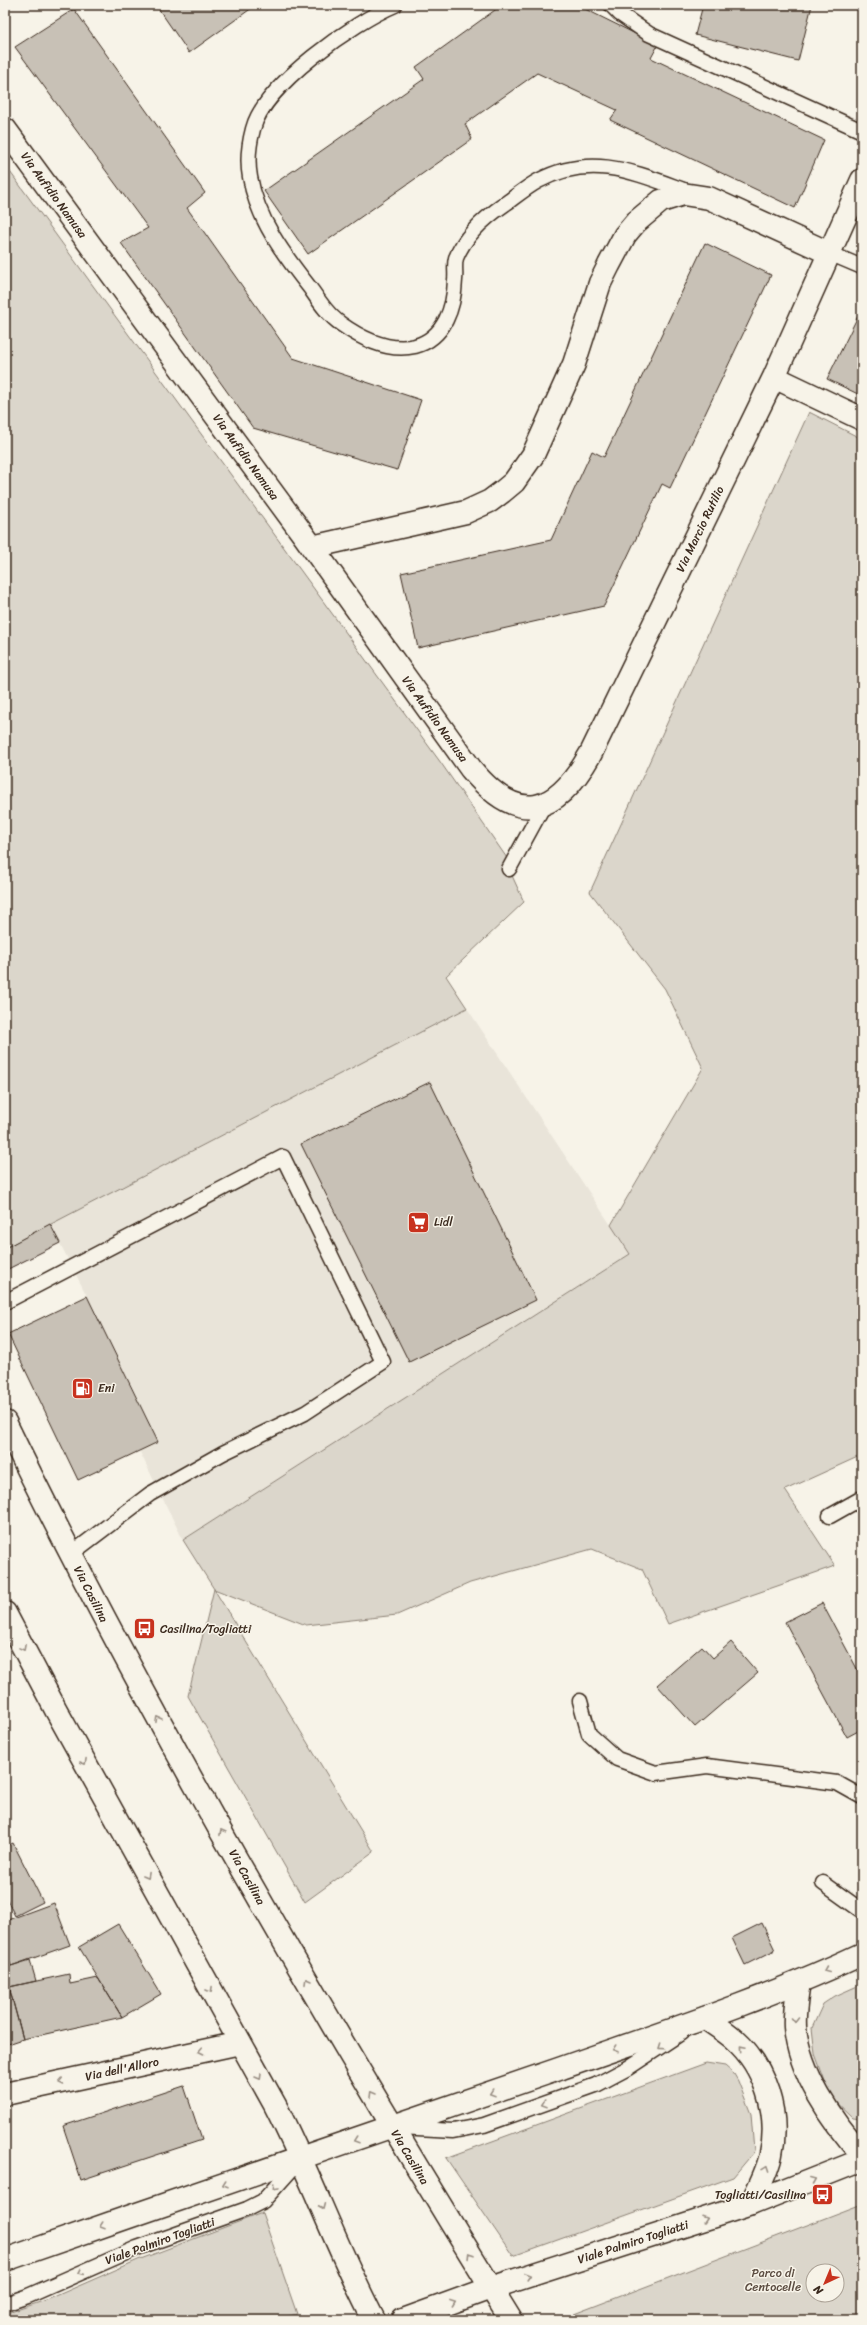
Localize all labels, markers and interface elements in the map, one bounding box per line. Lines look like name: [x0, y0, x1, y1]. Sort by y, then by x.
street label: Via Aufidio Namusa: [15, 147, 94, 244]
street label: Via Aufidio Namusa: [207, 409, 286, 506]
street label: Via Marcio Rutilio: [670, 482, 730, 576]
street label: Via Aufidio Namusa: [396, 671, 475, 768]
supermarket icon: Lidl: [406, 1209, 432, 1235]
place label: Lidl: [434, 1211, 453, 1233]
fuel station icon: Eni: [70, 1375, 96, 1401]
place label: Eni: [98, 1377, 115, 1399]
street label: Via Casilina: [67, 1562, 115, 1626]
bus stop icon: Casilina/Togliatti: [131, 1616, 157, 1642]
place label: Casilina/Togliatti: [160, 1618, 252, 1640]
one-way arrow: [18, 1643, 26, 1651]
one-way arrow: [155, 1716, 162, 1723]
one-way arrow: [80, 1758, 87, 1765]
one-way arrow: [219, 1829, 226, 1836]
street label: Via Casilina: [223, 1845, 271, 1909]
one-way arrow: [143, 1872, 150, 1879]
one-way arrow: [823, 1965, 831, 1973]
one-way arrow: [304, 1978, 311, 1985]
one-way arrow: [205, 1986, 213, 1993]
one-way arrow: [791, 2017, 799, 2023]
one-way arrow: [658, 2042, 665, 2049]
one-way arrow: [612, 2045, 619, 2053]
one-way arrow: [740, 2045, 747, 2052]
one-way arrow: [198, 2047, 205, 2055]
street label: Via dell'Alloro: [83, 2050, 161, 2088]
one-way arrow: [254, 2073, 261, 2080]
one-way arrow: [58, 2078, 64, 2086]
one-way arrow: [489, 2088, 496, 2096]
one-way arrow: [369, 2091, 376, 2098]
one-way arrow: [541, 2099, 548, 2108]
street label: Via Casilina: [385, 2125, 435, 2189]
one-way arrow: [352, 2135, 359, 2144]
one-way arrow: [761, 2165, 770, 2172]
one-way arrow: [809, 2176, 816, 2184]
one-way arrow: [222, 2179, 229, 2187]
one-way arrow: [273, 2182, 280, 2190]
bus stop icon: Togliatti/Casilina: [809, 2182, 835, 2208]
place label: Togliatti/Casilina: [715, 2184, 806, 2206]
one-way arrow: [318, 2203, 326, 2210]
street label: Viale Palmiro Togliatti: [102, 2211, 219, 2271]
street label: Viale Palmiro Togliatti: [575, 2213, 692, 2270]
one-way arrow: [702, 2215, 709, 2224]
one-way arrow: [99, 2222, 106, 2230]
one-way arrow: [467, 2252, 475, 2259]
park label: Parco di Centocelle: [745, 2262, 801, 2298]
north arrow: [805, 2263, 845, 2303]
one-way arrow: [78, 2267, 86, 2275]
one-way arrow: [525, 2272, 532, 2281]
text: N: [809, 2280, 828, 2300]
one-way arrow: [450, 2298, 457, 2307]

